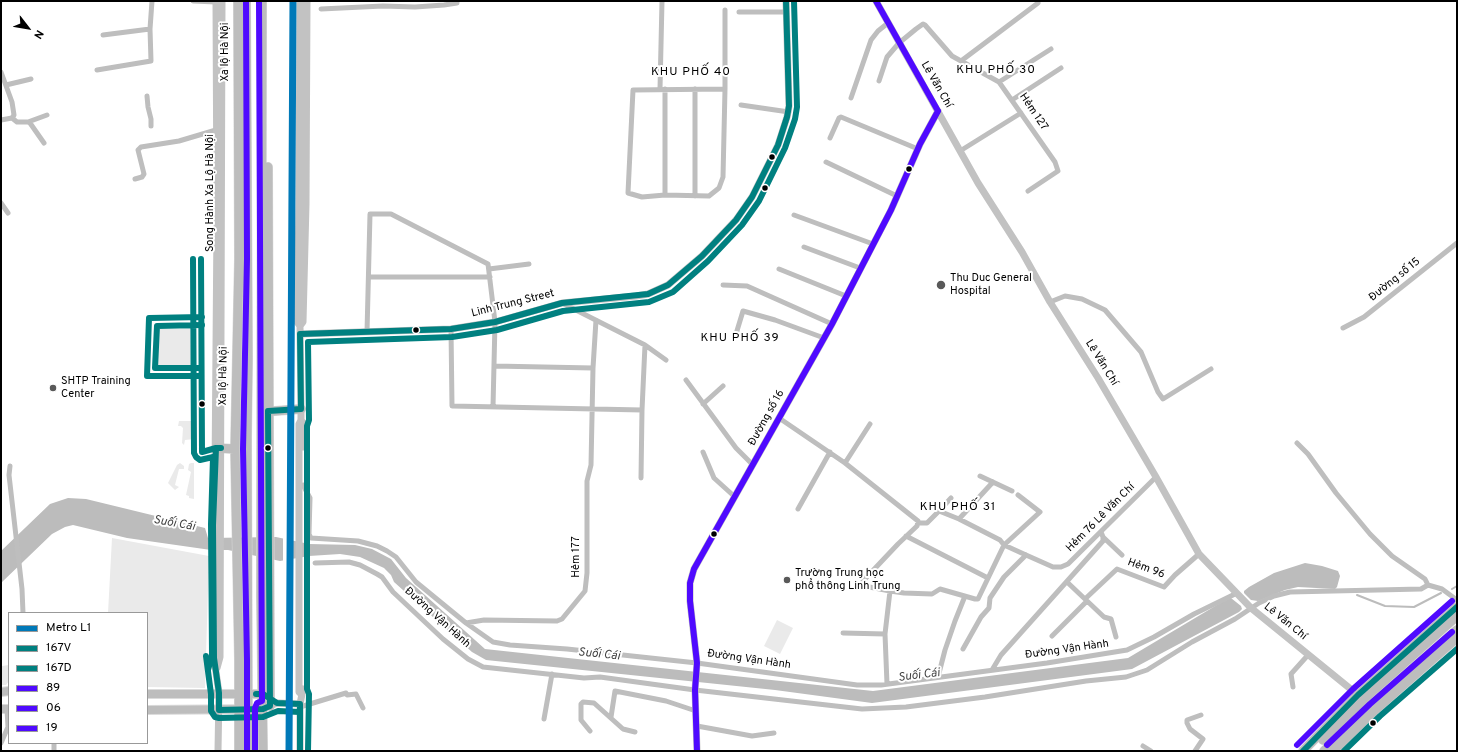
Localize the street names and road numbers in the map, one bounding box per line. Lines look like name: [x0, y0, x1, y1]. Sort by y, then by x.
street label: Xa lộ Hà Nội: [219, 23, 233, 81]
street label: Lê Văn Chí: [917, 59, 955, 111]
street label: Hẻm 127: [1016, 91, 1050, 133]
street label: Song Hành Xa Lộ Hà Nội: [204, 134, 218, 252]
street label: Đường số 15: [1367, 255, 1423, 305]
street label: Linh Trung Street: [470, 287, 556, 321]
street label: Lê Văn Chí: [1082, 338, 1120, 388]
street label: Xa lộ Hà Nội: [217, 346, 231, 406]
street label: Đường số 16: [746, 388, 788, 448]
street label: Hẻm 76 Lê Văn Chí: [1064, 481, 1138, 555]
street label: Hẻm 177: [570, 536, 584, 578]
street label: Hẻm 96: [1126, 556, 1166, 582]
street label: Đường Vận Hành: [401, 585, 473, 651]
street label: Lê Văn Chí: [1261, 601, 1309, 643]
street label: Đường Vận Hành: [1024, 638, 1110, 662]
street label: Đường Vận Hành: [706, 648, 792, 672]

